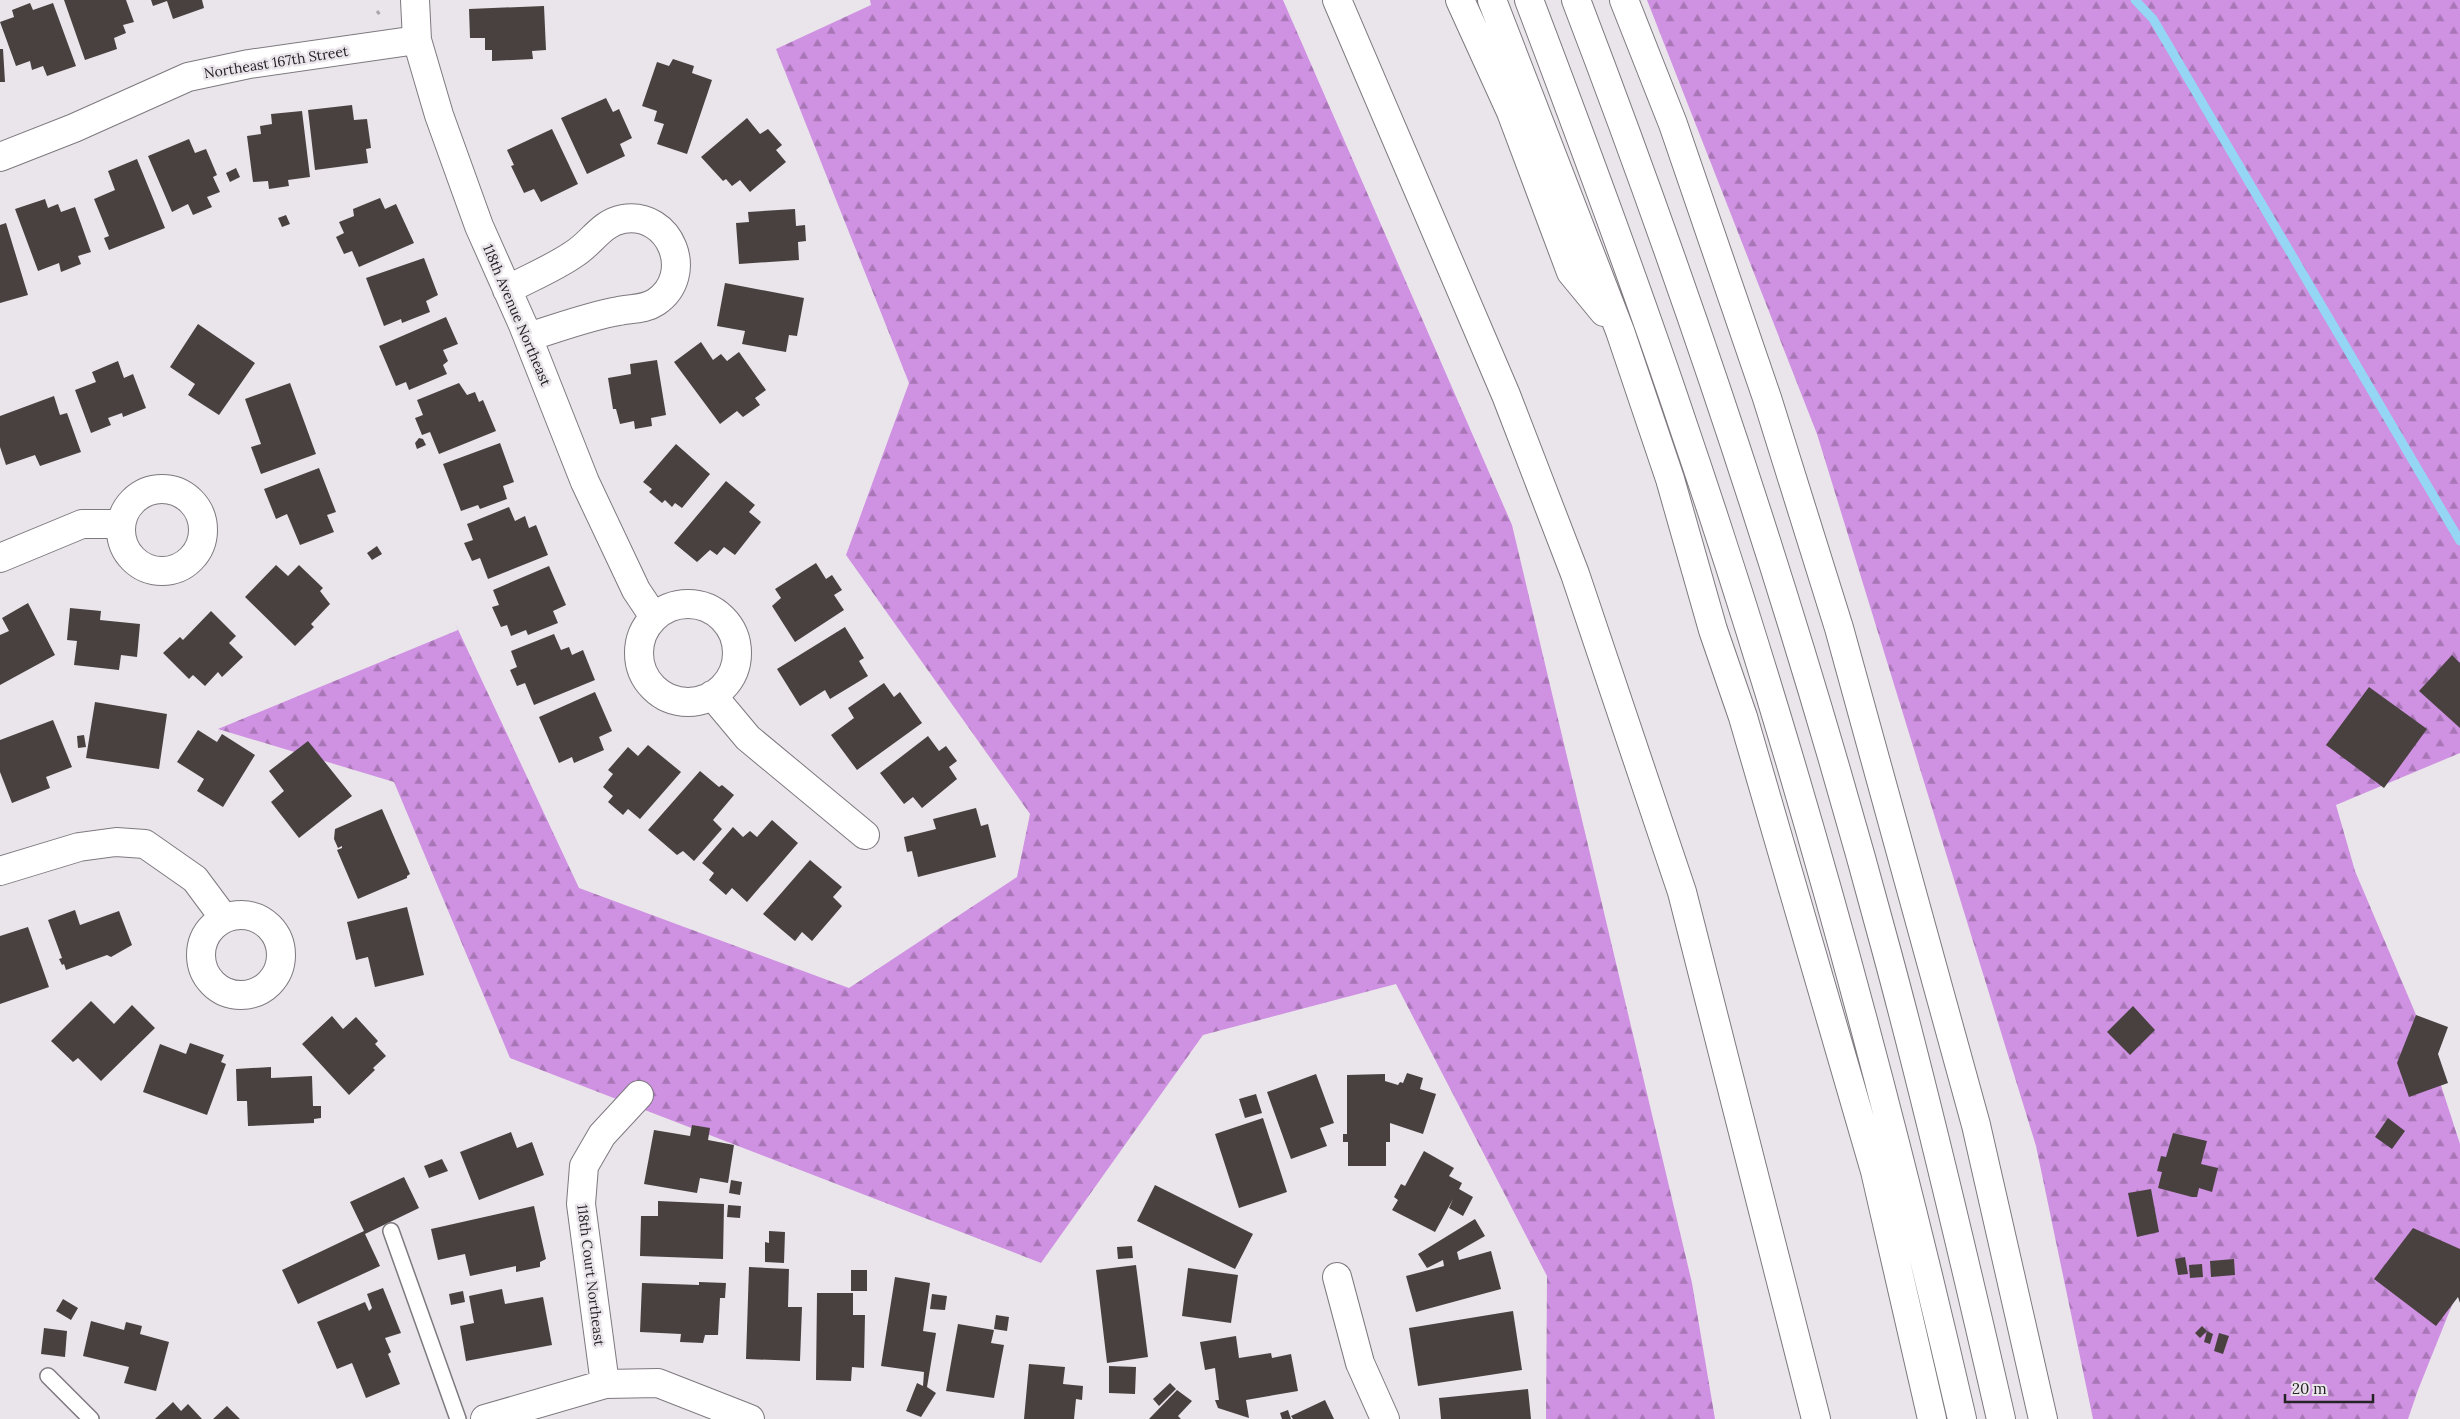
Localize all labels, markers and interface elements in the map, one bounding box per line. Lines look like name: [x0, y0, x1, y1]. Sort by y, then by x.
street label: Northeast 167th Street: [203, 42, 350, 82]
street label: 118th Avenue Northeast: [479, 241, 555, 389]
street label: 118th Court Northeast: [573, 1203, 609, 1347]
scale bar: [2285, 1372, 2372, 1404]
text: 20 m: [2292, 1379, 2327, 1398]

